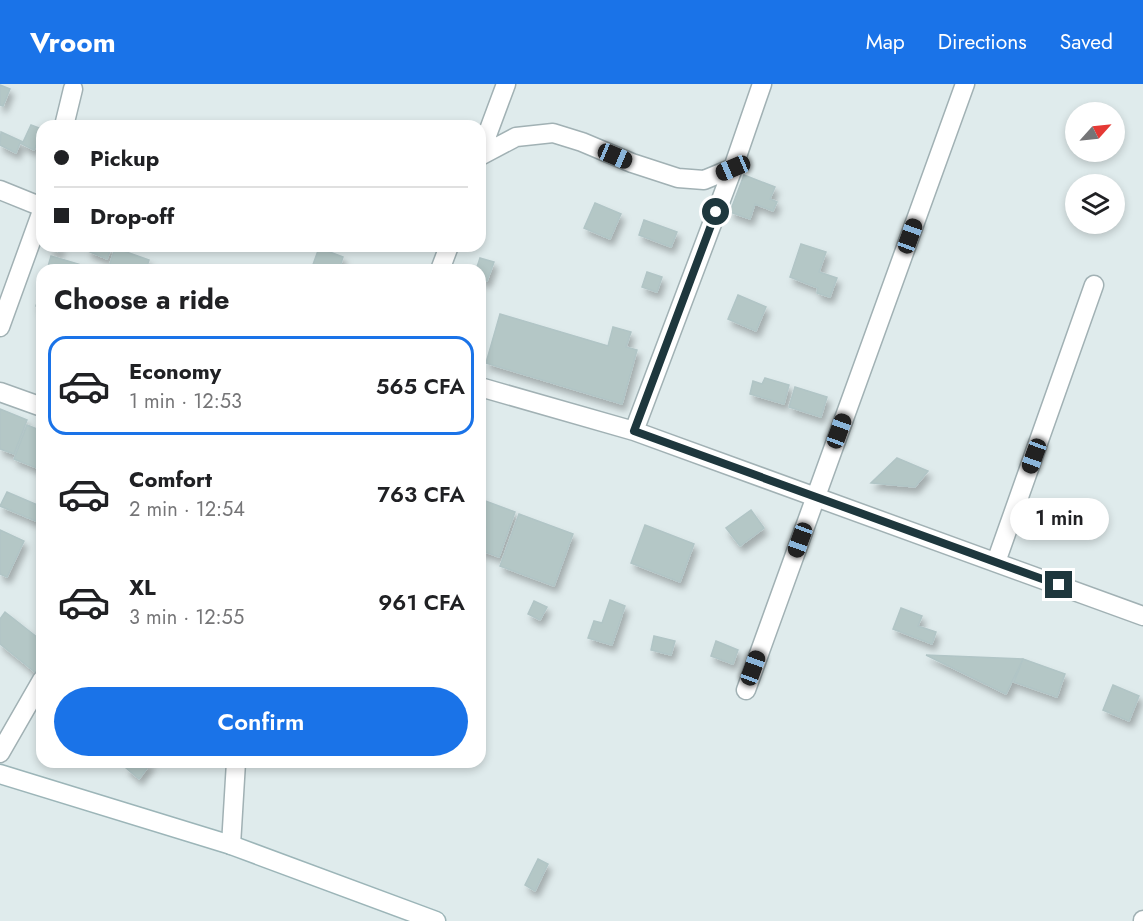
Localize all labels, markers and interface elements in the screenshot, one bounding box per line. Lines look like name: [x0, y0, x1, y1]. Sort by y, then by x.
text: Vroom: [30, 22, 116, 63]
text: Map: [866, 27, 905, 57]
text: Directions: [938, 27, 1027, 57]
text: Saved: [1060, 27, 1113, 57]
north arrow: [1065, 102, 1125, 162]
map controls: [1065, 102, 1125, 234]
car: [595, 141, 635, 171]
text: Pickup: [90, 142, 159, 174]
car: [713, 153, 753, 183]
button: layers: [1065, 174, 1125, 234]
route start: [702, 198, 729, 225]
text: Drop-off: [90, 200, 174, 232]
car: [895, 216, 925, 256]
text: Choose a ride: [54, 280, 229, 319]
text: Economy: [129, 355, 221, 387]
icon: car: [57, 359, 111, 413]
text: 565 CFA: [376, 370, 465, 402]
text: 1 min · 12:53: [129, 387, 242, 416]
car: [824, 411, 854, 451]
car: [1019, 436, 1049, 476]
text: Comfort: [129, 463, 212, 495]
icon: car: [57, 467, 111, 521]
text: 763 CFA: [377, 478, 465, 510]
text: 2 min · 12:54: [129, 495, 245, 524]
callout: 1 min: [1010, 498, 1108, 540]
text: 1 min: [1035, 504, 1084, 533]
car: [785, 520, 815, 560]
text: XL: [129, 571, 156, 603]
route end: [1045, 571, 1072, 598]
icon: car: [57, 575, 111, 629]
text: 961 CFA: [378, 586, 465, 618]
text: 3 min · 12:55: [129, 603, 244, 632]
car: [738, 648, 768, 688]
button: Confirm: [54, 687, 468, 756]

